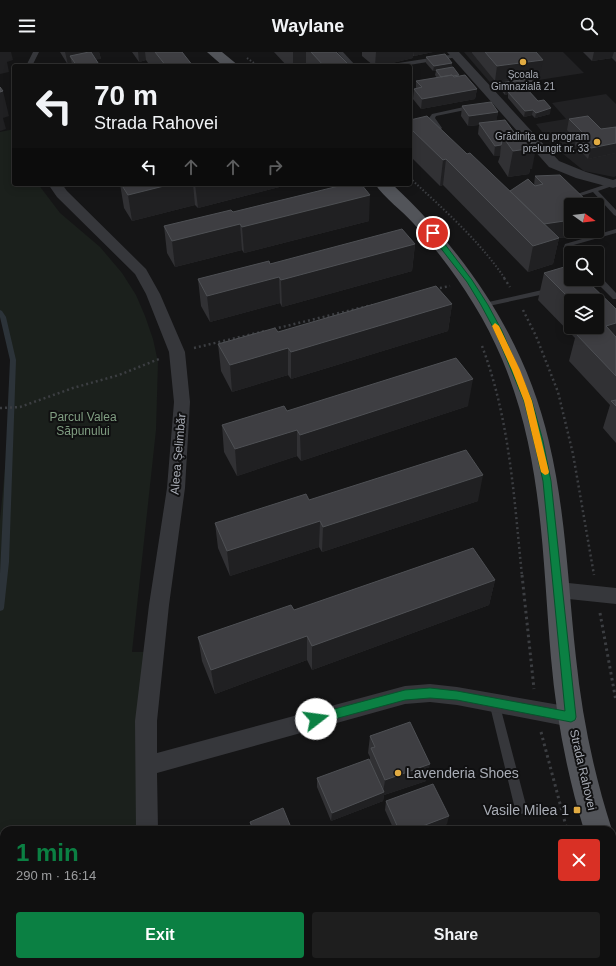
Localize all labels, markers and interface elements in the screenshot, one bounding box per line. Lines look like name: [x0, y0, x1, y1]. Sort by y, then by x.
icon: menu: [16, 15, 38, 37]
icon: search: [578, 15, 600, 37]
text: Waylane: [272, 16, 344, 36]
marker: Școala Gimnazială 21: [518, 57, 528, 67]
place label: Școala Gimnazială 21: [491, 69, 555, 92]
icon: left: [28, 80, 80, 132]
text: 70 m: [94, 80, 158, 111]
text: Strada Rahovei: [94, 113, 218, 133]
place label: Grădinița cu program prelungit nr. 33: [495, 131, 589, 154]
marker: Grădinița cu program prelungit nr. 33: [592, 137, 602, 147]
icon: left: [138, 156, 160, 178]
icon: ahead: [180, 156, 202, 178]
icon: ahead: [222, 156, 244, 178]
icon: right: [264, 156, 286, 178]
north arrow: [564, 198, 604, 238]
map controls: [564, 198, 604, 334]
pin: [416, 216, 450, 250]
icon: arrive: [422, 222, 444, 244]
button: search: [564, 246, 604, 286]
button: layers: [564, 294, 604, 334]
park label: Parcul Valea Săpunului: [49, 410, 117, 438]
street label: Aleea Șelimbăr: [167, 413, 189, 495]
position arrow: [295, 698, 337, 740]
street label: Strada Rahovei: [567, 728, 599, 812]
place label: Lavenderia Shoes: [406, 765, 519, 781]
marker: Lavenderia Shoes: [393, 768, 403, 778]
place label: Vasile Milea 1: [483, 802, 569, 818]
marker: Vasile Milea 1: [572, 805, 582, 815]
text: 1 min: [16, 839, 79, 866]
button: close: [558, 839, 600, 881]
text: 290 m · 16:14: [16, 868, 96, 883]
button: Exit: [16, 912, 304, 958]
button: Share: [312, 912, 600, 958]

